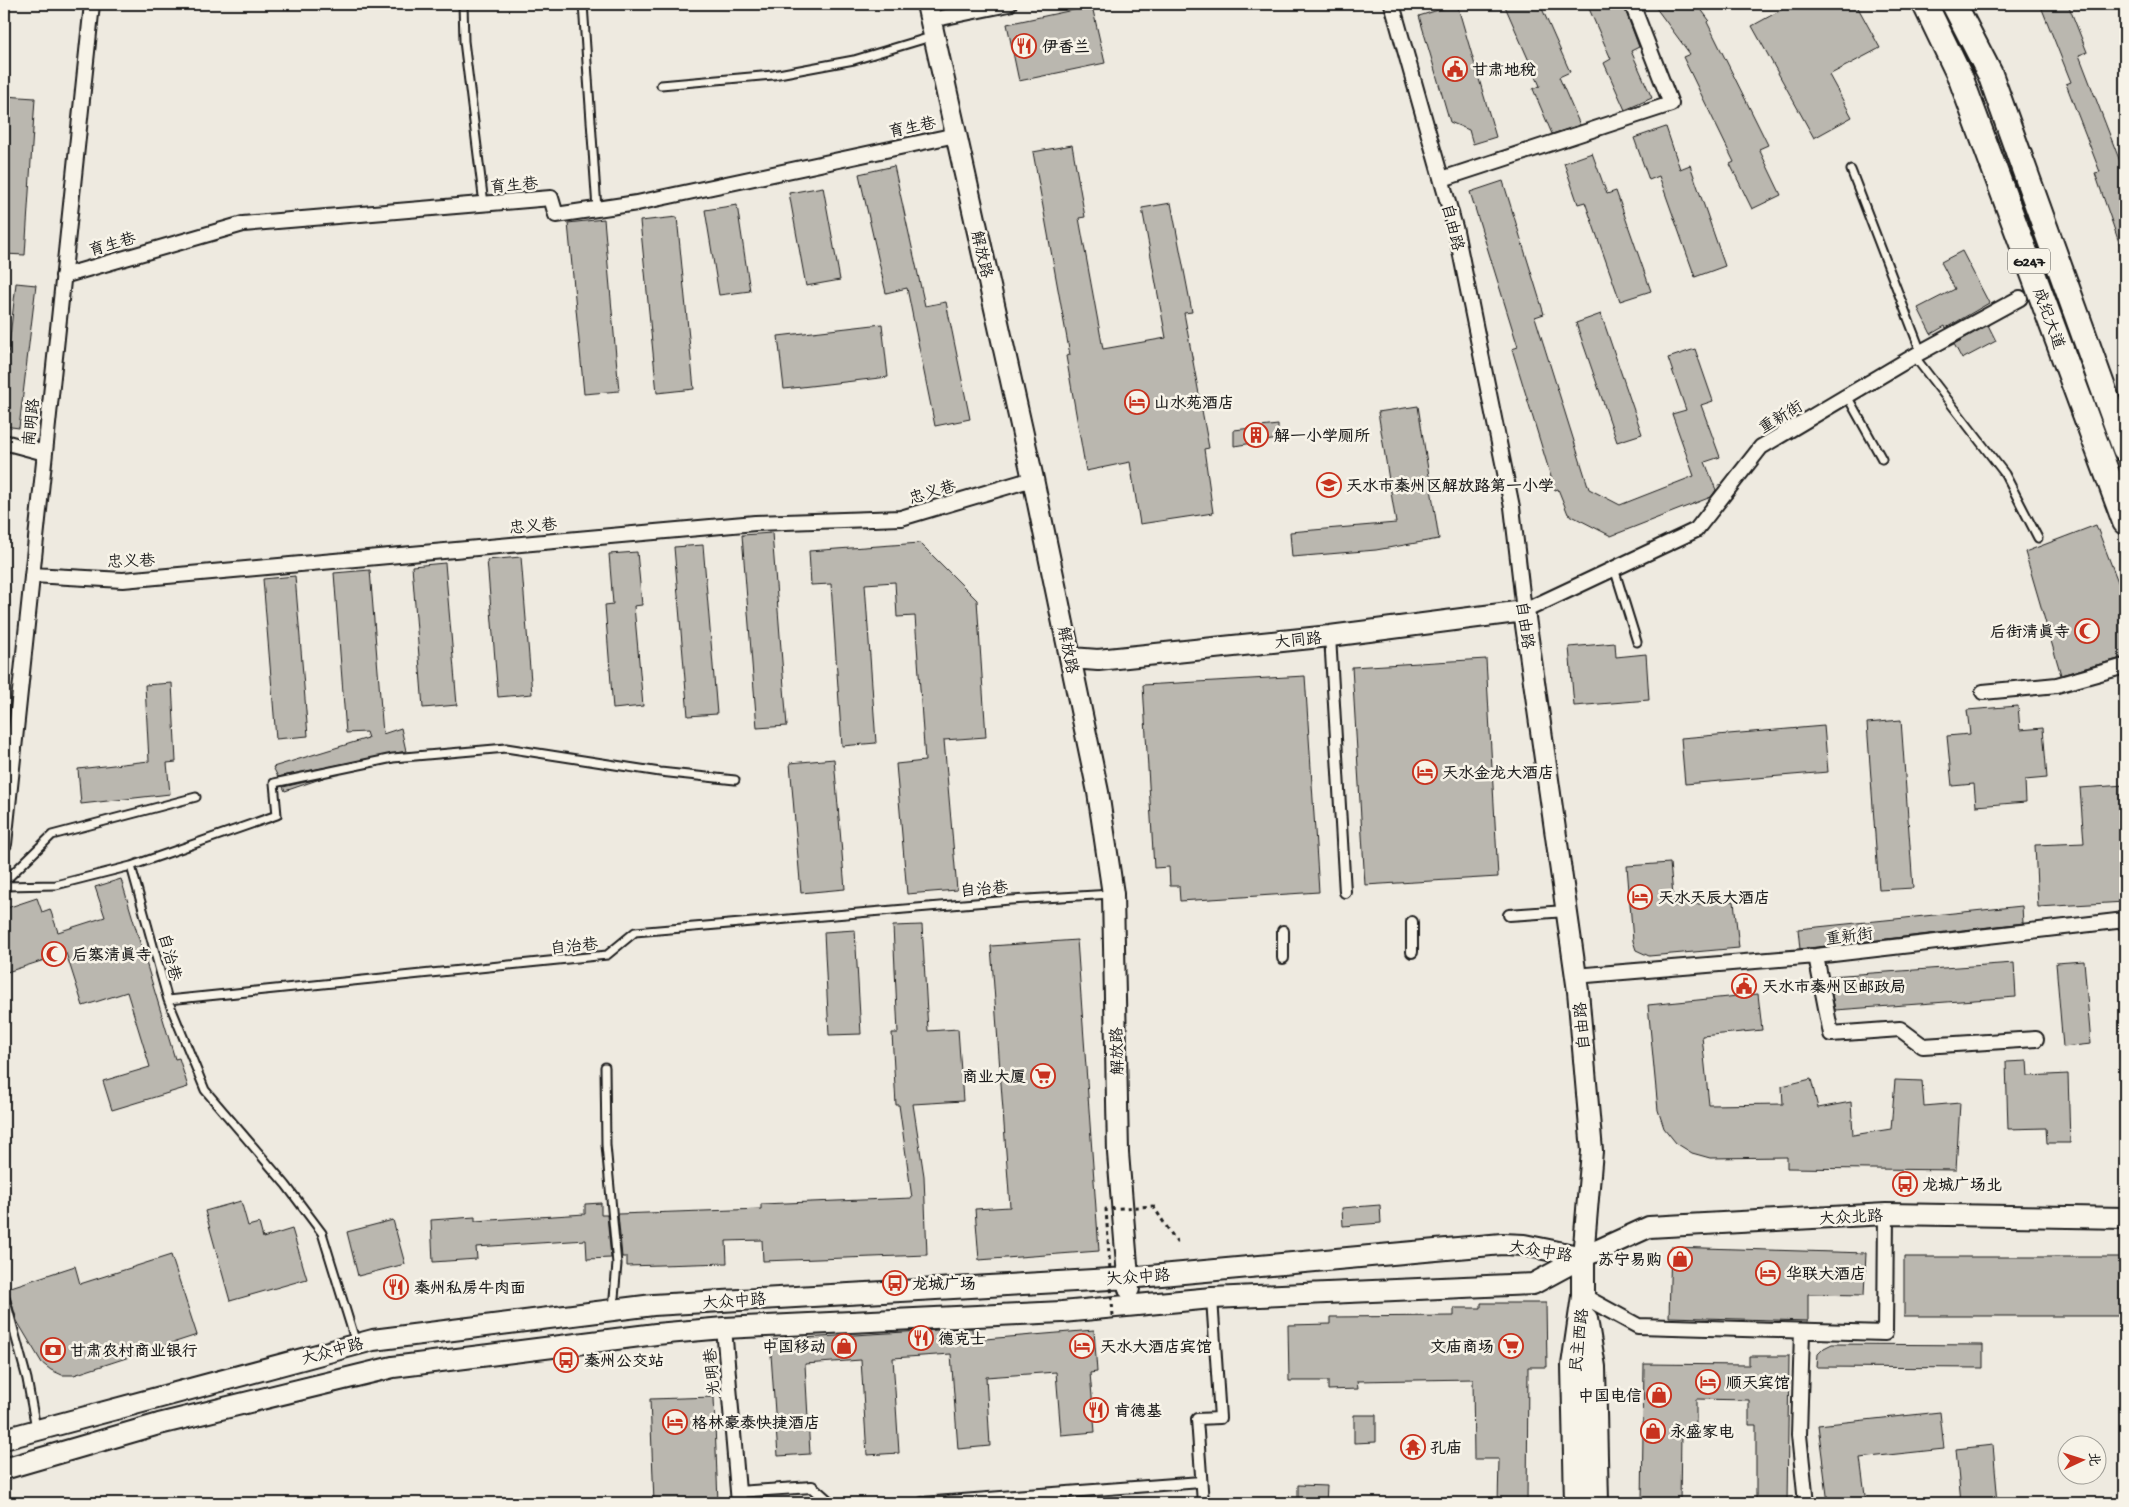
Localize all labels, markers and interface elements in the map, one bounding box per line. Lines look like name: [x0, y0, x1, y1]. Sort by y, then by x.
restaurant icon: 伊香兰: [1011, 33, 1037, 59]
place label: 伊香兰: [1042, 38, 1090, 59]
public building icon: 甘肃地税: [1442, 56, 1468, 82]
place label: 甘肃地税: [1472, 61, 1536, 82]
street label: 育生巷: [887, 113, 938, 144]
street label: 育生巷: [489, 174, 539, 199]
street label: 自由路: [1436, 202, 1468, 253]
street label: 育生巷: [87, 229, 139, 262]
street label: 解放路: [965, 229, 996, 280]
road number: G247: [2008, 248, 2050, 274]
street label: 成纪大道: [2027, 285, 2068, 353]
hotel icon: 山水苑酒店: [1124, 389, 1150, 415]
place label: 山水苑酒店: [1154, 394, 1234, 415]
street label: 南明路: [20, 397, 45, 447]
street label: 重新街: [1756, 398, 1807, 440]
building icon: 解一小学厕所: [1243, 422, 1269, 448]
place label: 解一小学厕所: [1274, 427, 1370, 448]
school or university icon: 天水市秦州区解放路第一小学: [1316, 472, 1342, 498]
street label: 忠义巷: [907, 476, 959, 510]
place label: 天水市秦州区解放路第一小学: [1346, 477, 1554, 498]
street label: 忠义巷: [508, 515, 558, 540]
street label: 忠义巷: [107, 551, 155, 574]
street label: 自由路: [1510, 600, 1537, 651]
mosque icon: 后街清真寺: [2074, 618, 2100, 644]
place label: 后街清真寺: [1990, 623, 2070, 644]
street label: 解放路: [1051, 625, 1082, 676]
street label: 大同路: [1273, 629, 1323, 654]
hotel icon: 天水金龙大酒店: [1412, 759, 1438, 785]
place label: 天水金龙大酒店: [1442, 764, 1554, 785]
street label: 自治巷: [959, 878, 1009, 903]
hotel icon: 天水天辰大酒店: [1627, 884, 1653, 910]
place label: 天水天辰大酒店: [1658, 889, 1770, 910]
street label: 重新街: [1824, 925, 1874, 951]
street label: 自治巷: [152, 932, 185, 984]
street label: 自治巷: [549, 935, 599, 960]
mosque icon: 后寨清真寺: [41, 941, 67, 967]
place label: 后寨清真寺: [72, 946, 152, 967]
public building icon: 天水市秦州区邮政局: [1731, 973, 1757, 999]
place label: 天水市秦州区邮政局: [1762, 978, 1906, 999]
street label: 自由路: [1571, 1001, 1596, 1051]
street label: 解放路: [1108, 1027, 1129, 1075]
supermarket icon: 商业大厦: [1030, 1063, 1056, 1089]
place label: 商业大厦: [962, 1069, 1026, 1089]
bus stop icon: 龙城广场北: [1892, 1171, 1918, 1197]
place label: 龙城广场北: [1922, 1176, 2002, 1197]
street label: 大众北路: [1819, 1206, 1884, 1231]
street label: 大众中路: [1507, 1237, 1574, 1268]
shop icon: 苏宁易购: [1667, 1246, 1693, 1272]
place label: 苏宁易购: [1598, 1251, 1662, 1272]
hotel icon: 华联大酒店: [1755, 1260, 1781, 1286]
place label: 华联大酒店: [1786, 1265, 1866, 1286]
street label: 大众中路: [1106, 1266, 1171, 1291]
bus stop icon: 龙城广场: [882, 1270, 908, 1296]
restaurant icon: 秦州私房牛肉面: [383, 1274, 409, 1300]
place label: 龙城广场: [912, 1275, 976, 1296]
place label: 秦州私房牛肉面: [414, 1279, 526, 1300]
street label: 大众中路: [702, 1290, 767, 1315]
street label: 民主西路: [1567, 1307, 1594, 1373]
restaurant icon: 德克士: [908, 1325, 934, 1351]
place label: 德克士: [938, 1330, 986, 1351]
shop icon: 中国移动: [831, 1333, 857, 1359]
hotel icon: 天水大酒店宾馆: [1069, 1333, 1095, 1359]
supermarket icon: 文庙商场: [1498, 1333, 1524, 1359]
street label: 大众中路: [299, 1334, 366, 1371]
bank icon: 甘肃农村商业银行: [40, 1337, 66, 1363]
place label: 中国移动: [762, 1338, 826, 1359]
place label: 天水大酒店宾馆: [1100, 1338, 1212, 1359]
place label: 文庙商场: [1430, 1338, 1494, 1359]
place label: 甘肃农村商业银行: [70, 1342, 198, 1363]
bus stop icon: 秦州公交站: [553, 1347, 579, 1373]
street label: 光明巷: [701, 1347, 726, 1397]
place label: 秦州公交站: [584, 1352, 664, 1373]
hotel icon: 顺天宾馆: [1695, 1369, 1721, 1395]
place label: 顺天宾馆: [1726, 1374, 1790, 1395]
shop icon: 中国电信: [1646, 1382, 1672, 1408]
place label: 中国电信: [1578, 1387, 1642, 1408]
restaurant icon: 肯德基: [1083, 1397, 1109, 1423]
place label: 肯德基: [1114, 1402, 1162, 1423]
hotel icon: 格林豪泰快捷酒店: [662, 1409, 688, 1435]
place label: 格林豪泰快捷酒店: [692, 1414, 820, 1435]
shop icon: 永盛家电: [1640, 1418, 1666, 1444]
place label: 永盛家电: [1670, 1423, 1734, 1444]
temple icon: 孔庙: [1400, 1434, 1426, 1460]
north arrow: [2056, 1434, 2106, 1484]
place label: 孔庙: [1430, 1439, 1462, 1460]
text: 北: [2084, 1452, 2101, 1467]

